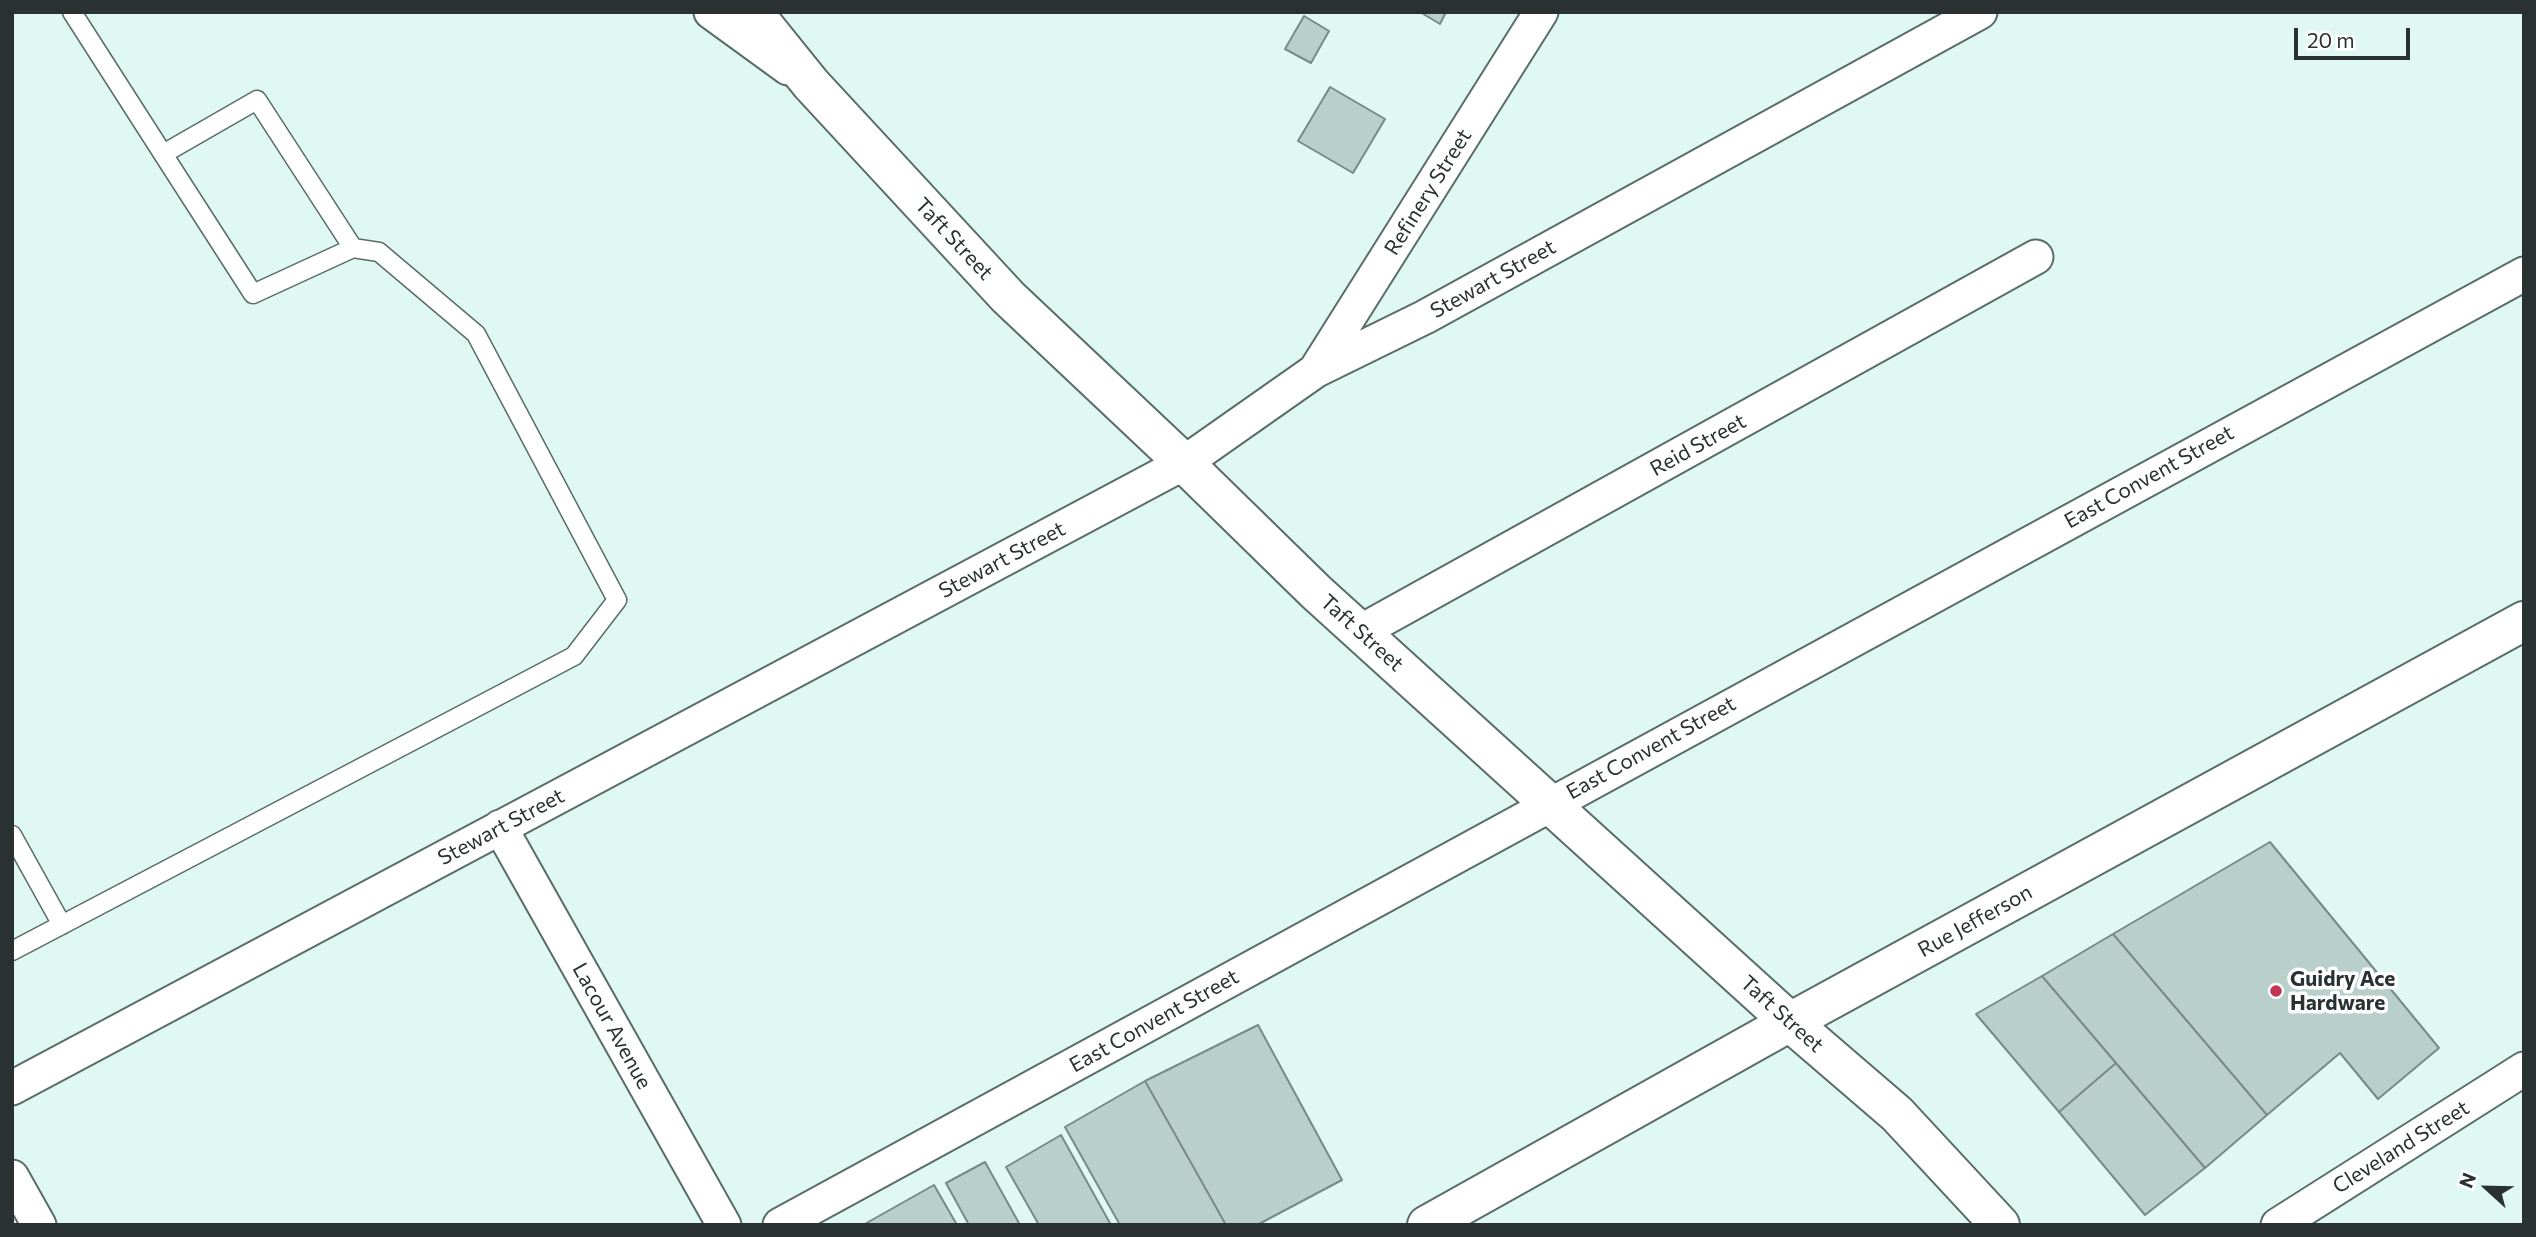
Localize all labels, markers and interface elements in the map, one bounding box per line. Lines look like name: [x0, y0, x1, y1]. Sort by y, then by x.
scale bar: [2298, 14, 2414, 58]
text: 20 m: [2307, 27, 2355, 52]
street label: Refinery Street: [1379, 124, 1477, 260]
street label: Taft Street: [910, 193, 998, 285]
street label: Stewart Street: [1426, 234, 1560, 324]
street label: Reid Street: [1646, 408, 1750, 482]
street label: East Convent Street: [2060, 420, 2238, 534]
street label: Stewart Street: [935, 516, 1069, 604]
street label: Taft Street: [1315, 589, 1409, 677]
street label: East Convent Street: [1562, 691, 1740, 805]
street label: Stewart Street: [434, 783, 568, 871]
street label: Rue Jefferson: [1914, 879, 2036, 963]
street label: Lacour Avenue: [567, 959, 657, 1093]
street label: East Convent Street: [1065, 964, 1243, 1078]
place label: Guidry Ace Hardware: [2290, 966, 2395, 1016]
street label: Taft Street: [1735, 970, 1829, 1058]
marker: Guidry Ace Hardware: [2268, 983, 2284, 999]
street label: Cleveland Street: [2328, 1095, 2474, 1199]
north arrow: [2452, 1153, 2522, 1223]
text: N: [2454, 1169, 2480, 1191]

